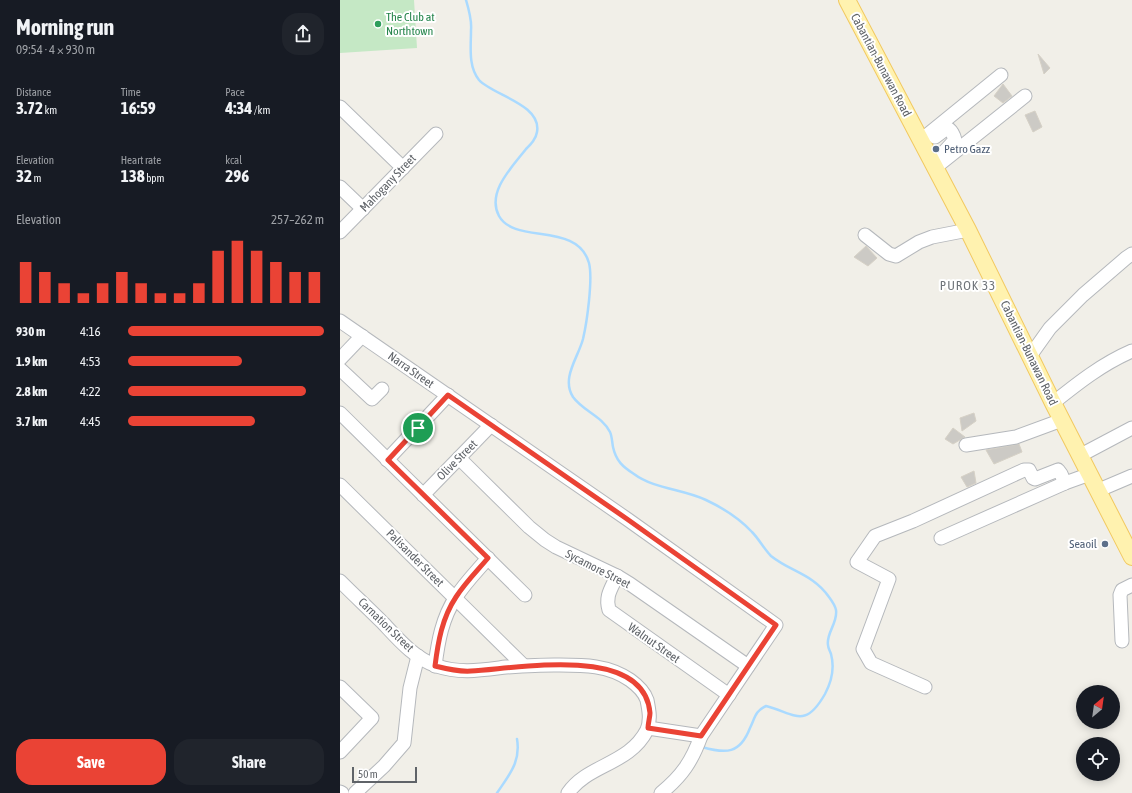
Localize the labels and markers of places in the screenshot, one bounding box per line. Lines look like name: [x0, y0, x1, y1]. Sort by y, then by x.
place label: The Club at Northtown: [386, 10, 435, 38]
marker: The Club at Northtown: [373, 19, 383, 29]
place label: Petro Gazz: [944, 142, 991, 156]
marker: Petro Gazz: [931, 144, 941, 154]
pin: [401, 411, 435, 445]
place label: Seaoil: [1069, 537, 1098, 551]
marker: Seaoil: [1100, 539, 1110, 549]

